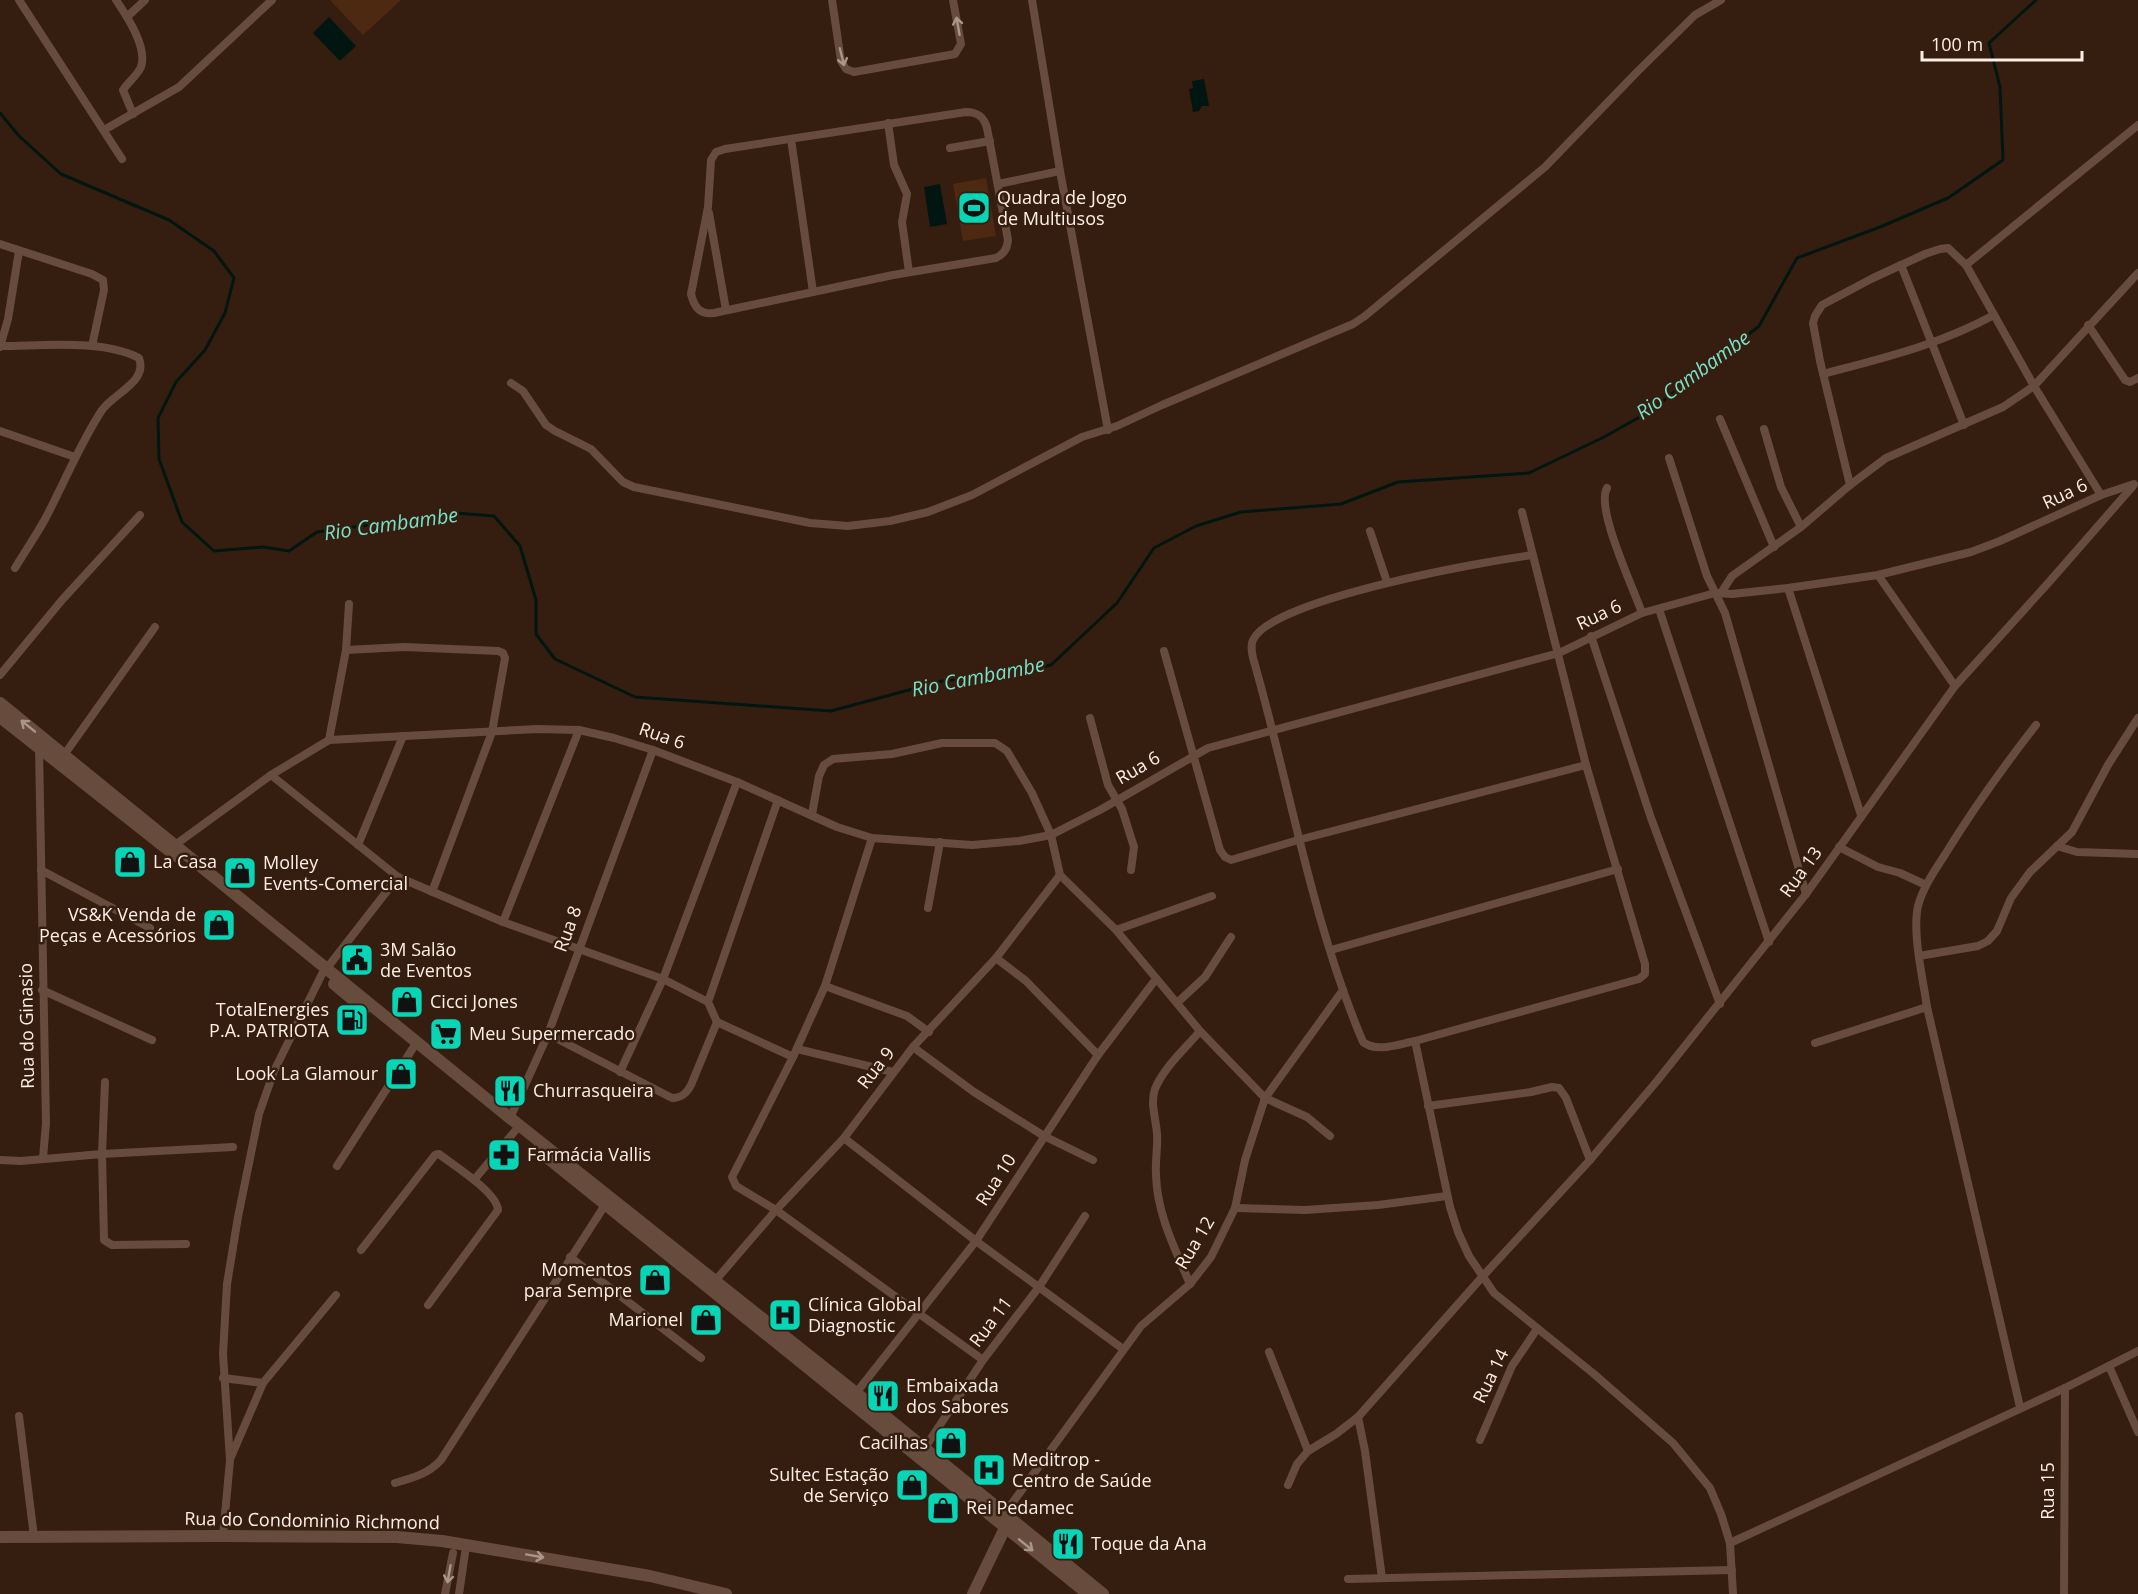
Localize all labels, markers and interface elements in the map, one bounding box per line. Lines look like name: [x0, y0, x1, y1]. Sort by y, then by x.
one-way arrow: [952, 17, 963, 36]
scale bar: [1922, 24, 2082, 62]
text: 100 m: [1931, 32, 1983, 56]
one-way arrow: [836, 47, 848, 66]
place label: Quadra de Jogo de Multiusos: [997, 185, 1127, 230]
sports icon: Quadra de Jogo de Multiusos: [956, 190, 992, 226]
water label: Rio Cambambe: [1630, 324, 1755, 425]
street label: Rua 6: [2038, 472, 2091, 514]
water label: Rio Cambambe: [322, 501, 460, 546]
street label: Rua 6: [1572, 593, 1625, 635]
water label: Rio Cambambe: [909, 650, 1047, 703]
street label: Rua 6: [636, 716, 689, 754]
one-way arrow: [21, 719, 36, 733]
street label: Rua 6: [1111, 745, 1164, 789]
street label: Rua 13: [1774, 841, 1827, 902]
shop icon: La Casa: [112, 844, 148, 880]
place label: La Casa: [153, 849, 217, 873]
place label: Molley Events-Comercial: [263, 850, 408, 895]
shop icon: Molley Events-Comercial: [222, 855, 258, 891]
place label: VS&K Venda de Peças e Acessórios: [39, 902, 196, 947]
street label: Rua 8: [548, 902, 586, 955]
shop icon: VS&K Venda de Peças e Acessórios: [201, 907, 237, 943]
place label: 3M Salão de Eventos: [380, 937, 472, 982]
public building icon: 3M Salão de Eventos: [339, 942, 375, 978]
street label: Rua do Ginasio: [13, 963, 39, 1089]
shop icon: Cicci Jones: [389, 984, 425, 1020]
place label: Cicci Jones: [430, 989, 518, 1013]
place label: TotalEnergies P.A. PATRIOTA: [209, 997, 330, 1042]
fuel station icon: TotalEnergies P.A. PATRIOTA: [334, 1002, 370, 1038]
supermarket icon: Meu Supermercado: [428, 1016, 464, 1052]
place label: Meu Supermercado: [469, 1021, 635, 1045]
street label: Rua 9: [851, 1041, 899, 1093]
shop icon: Look La Glamour: [383, 1056, 419, 1092]
place label: Look La Glamour: [235, 1061, 379, 1085]
restaurant icon: Churrasqueira: [492, 1073, 528, 1109]
place label: Churrasqueira: [533, 1078, 654, 1102]
pharmacy icon: Farmácia Vallis: [486, 1137, 522, 1173]
place label: Farmácia Vallis: [527, 1142, 651, 1166]
street label: Rua 10: [969, 1149, 1021, 1210]
street label: Rua 12: [1169, 1212, 1219, 1273]
place label: Momentos para Sempre: [524, 1257, 632, 1302]
shop icon: Momentos para Sempre: [637, 1262, 673, 1298]
street label: Rua 11: [963, 1291, 1017, 1352]
place label: Clínica Global Diagnostic: [808, 1292, 921, 1337]
hospital icon: Clínica Global Diagnostic: [767, 1297, 803, 1333]
shop icon: Marionel: [688, 1302, 724, 1338]
place label: Marionel: [608, 1307, 683, 1331]
street label: Rua 14: [1467, 1344, 1513, 1407]
place label: Embaixada dos Sabores: [906, 1373, 1009, 1418]
restaurant icon: Embaixada dos Sabores: [865, 1378, 901, 1414]
shop icon: Cacilhas: [933, 1425, 969, 1461]
place label: Cacilhas: [859, 1430, 928, 1454]
place label: Meditrop - Centro de Saúde: [1012, 1447, 1152, 1492]
hospital icon: Meditrop - Centro de Saúde: [971, 1452, 1007, 1488]
place label: Sultec Estação de Serviço: [769, 1462, 889, 1507]
street label: Rua 15: [2035, 1462, 2059, 1520]
shop icon: Sultec Estação de Serviço: [894, 1467, 930, 1503]
shop icon: Rei Pedamec: [925, 1490, 961, 1526]
place label: Rei Pedamec: [966, 1495, 1074, 1519]
street label: Rua do Condominio Richmond: [184, 1506, 440, 1534]
restaurant icon: Toque da Ana: [1050, 1526, 1086, 1562]
place label: Toque da Ana: [1091, 1531, 1207, 1555]
one-way arrow: [1018, 1539, 1034, 1552]
one-way arrow: [525, 1551, 545, 1562]
one-way arrow: [443, 1563, 454, 1583]

